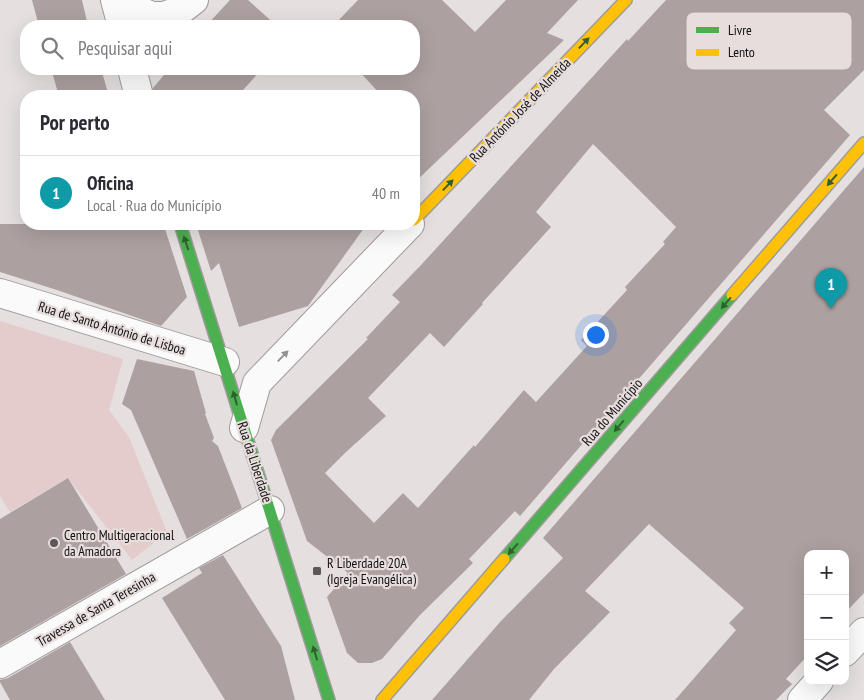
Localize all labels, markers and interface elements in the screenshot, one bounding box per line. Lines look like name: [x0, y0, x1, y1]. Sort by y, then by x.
legend: [686, 12, 852, 70]
search box: [20, 20, 420, 75]
text: Livre: [728, 21, 752, 39]
icon: search: [38, 34, 66, 62]
text: Pesquisar aqui: [78, 36, 172, 60]
one-way arrow: [578, 37, 590, 49]
text: Lento: [728, 43, 755, 61]
street label: Rua António José de Almeida: [465, 54, 575, 166]
text: Por perto: [40, 109, 110, 136]
text: Oficina: [87, 171, 134, 195]
one-way arrow: [826, 174, 838, 186]
one-way arrow: [441, 179, 453, 191]
text: 1: [52, 183, 60, 203]
text: 40 m: [372, 183, 400, 203]
text: Local · Rua do Município: [87, 195, 222, 215]
one-way arrow: [182, 236, 190, 251]
pin: 1: [815, 268, 847, 309]
one-way arrow: [720, 296, 731, 309]
street label: Rua de Santo António de Lisboa: [36, 297, 188, 359]
your location: [583, 322, 609, 348]
one-way arrow: [277, 351, 289, 363]
street label: Rua do Município: [578, 374, 646, 450]
one-way arrow: [231, 391, 239, 406]
street label: Rua da Liberdade: [233, 419, 277, 505]
one-way arrow: [614, 419, 625, 432]
place label: Centro Multigeracional da Amadora: [64, 526, 175, 560]
marker: Centro Multigeracional da Amadora: [48, 537, 60, 549]
one-way arrow: [507, 542, 519, 554]
map controls: [804, 550, 849, 685]
button: +: [804, 550, 849, 595]
place label: R Liberdade 20A (Igreja Evangélica): [327, 554, 417, 588]
marker: R Liberdade 20A (Igreja Evangélica): [311, 565, 323, 577]
street label: Travessa de Santa Teresinha: [33, 568, 159, 650]
button: −: [804, 595, 849, 640]
button: layers: [804, 640, 849, 685]
one-way arrow: [311, 646, 318, 661]

